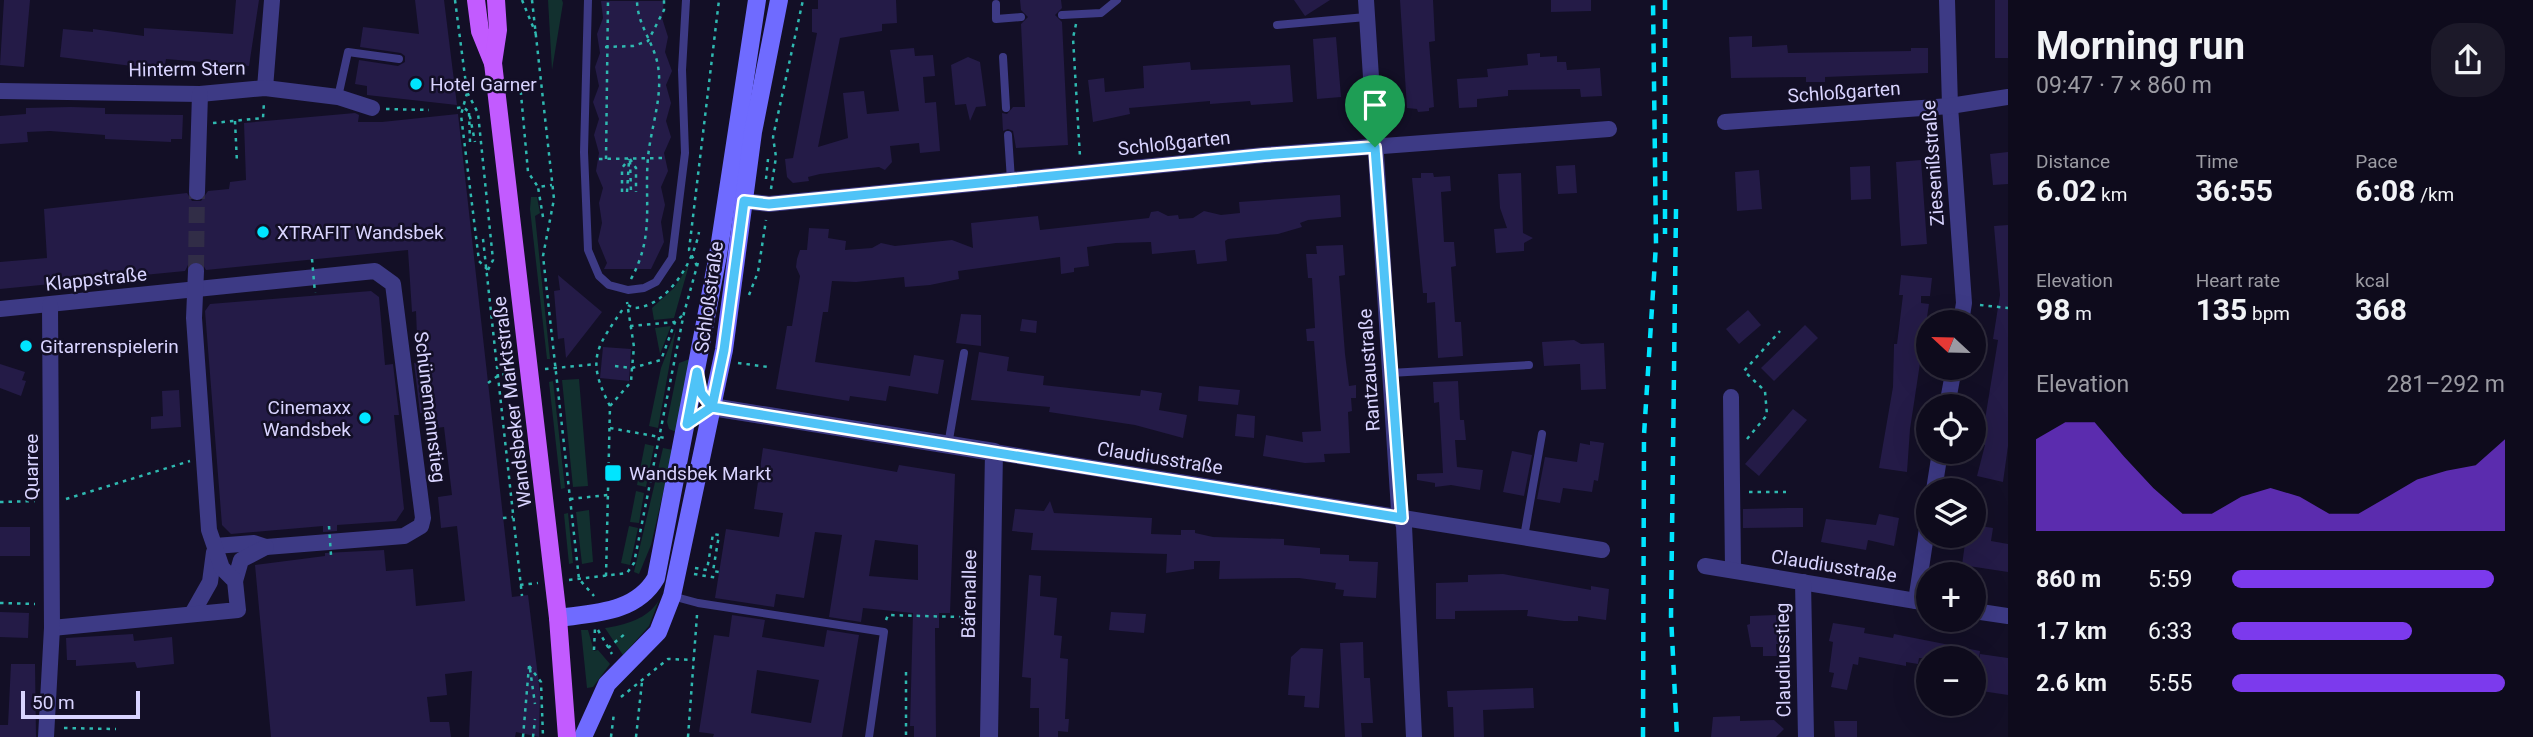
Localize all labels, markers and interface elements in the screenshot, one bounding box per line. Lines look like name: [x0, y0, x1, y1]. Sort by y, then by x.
button: share: [2431, 23, 2505, 97]
text: Morning run: [2036, 24, 2245, 68]
street label: Hinterm Stern: [128, 56, 246, 82]
text: 09:47 · 7 × 860 m: [2036, 72, 2212, 99]
place label: Hotel Garner: [430, 73, 537, 96]
pin: [1345, 75, 1405, 147]
marker: Hotel Garner: [408, 76, 424, 92]
street label: Schloßgarten: [1787, 77, 1901, 107]
icon: arrive: [1356, 86, 1394, 124]
street label: Ziesenißstraße: [1917, 99, 1949, 227]
street label: Schloßgarten: [1117, 126, 1231, 160]
text: Distance: [2036, 150, 2110, 173]
text: Time: [2196, 150, 2238, 173]
text: Pace: [2355, 150, 2398, 173]
text: 6.02: [2036, 173, 2096, 208]
text: 36:55: [2196, 173, 2273, 208]
text: 6:08: [2355, 173, 2415, 208]
text: km: [2096, 183, 2127, 206]
text: /km: [2415, 183, 2454, 206]
place label: XTRAFIT Wandsbek: [277, 221, 444, 244]
marker: XTRAFIT Wandsbek: [255, 224, 271, 240]
street label: Schloßstraße: [690, 240, 728, 354]
street label: Klappstraße: [44, 262, 148, 296]
text: Elevation: [2036, 269, 2113, 292]
text: Heart rate: [2196, 269, 2280, 292]
text: kcal: [2355, 269, 2390, 292]
text: 98: [2036, 292, 2070, 327]
text: 135: [2196, 292, 2247, 327]
text: 368: [2355, 292, 2407, 327]
street label: Wandsbeker Marktstraße: [488, 295, 536, 509]
text: m: [2070, 302, 2092, 325]
text: bpm: [2247, 302, 2290, 325]
street label: Rantzaustraße: [1353, 308, 1385, 432]
north arrow: [1916, 310, 1986, 380]
map controls: [1916, 310, 1986, 716]
street label: Schünemannstieg: [409, 330, 451, 484]
place label: Gitarrenspielerin: [40, 335, 179, 358]
marker: Gitarrenspielerin: [18, 338, 34, 354]
text: Elevation: [2036, 371, 2129, 398]
text: 281–292 m: [2386, 371, 2505, 398]
button: locate: [1916, 394, 1986, 464]
place label: Cinemaxx Wandsbek: [263, 396, 352, 441]
marker: Cinemaxx Wandsbek: [357, 410, 373, 426]
street label: Quarree: [20, 434, 43, 500]
street label: Claudiusstraße: [1095, 437, 1225, 479]
place label: Wandsbek Markt: [629, 462, 771, 485]
marker: Wandsbek Markt: [603, 463, 623, 483]
button: layers: [1916, 478, 1986, 548]
street label: Claudiusstraße: [1769, 545, 1899, 587]
street label: Bärenallee: [957, 549, 981, 639]
button: +: [1916, 562, 1986, 632]
text: 860 m: [2036, 566, 2101, 593]
text: 5:59: [2148, 566, 2192, 593]
street label: Claudiusstieg: [1770, 602, 1796, 718]
text: 1.7 km: [2036, 618, 2107, 645]
text: 6:33: [2148, 618, 2192, 645]
button: −: [1916, 646, 1986, 716]
text: 2.6 km: [2036, 670, 2107, 697]
text: 5:55: [2148, 670, 2192, 697]
scale bar: [21, 688, 140, 720]
text: 50 m: [32, 691, 75, 714]

